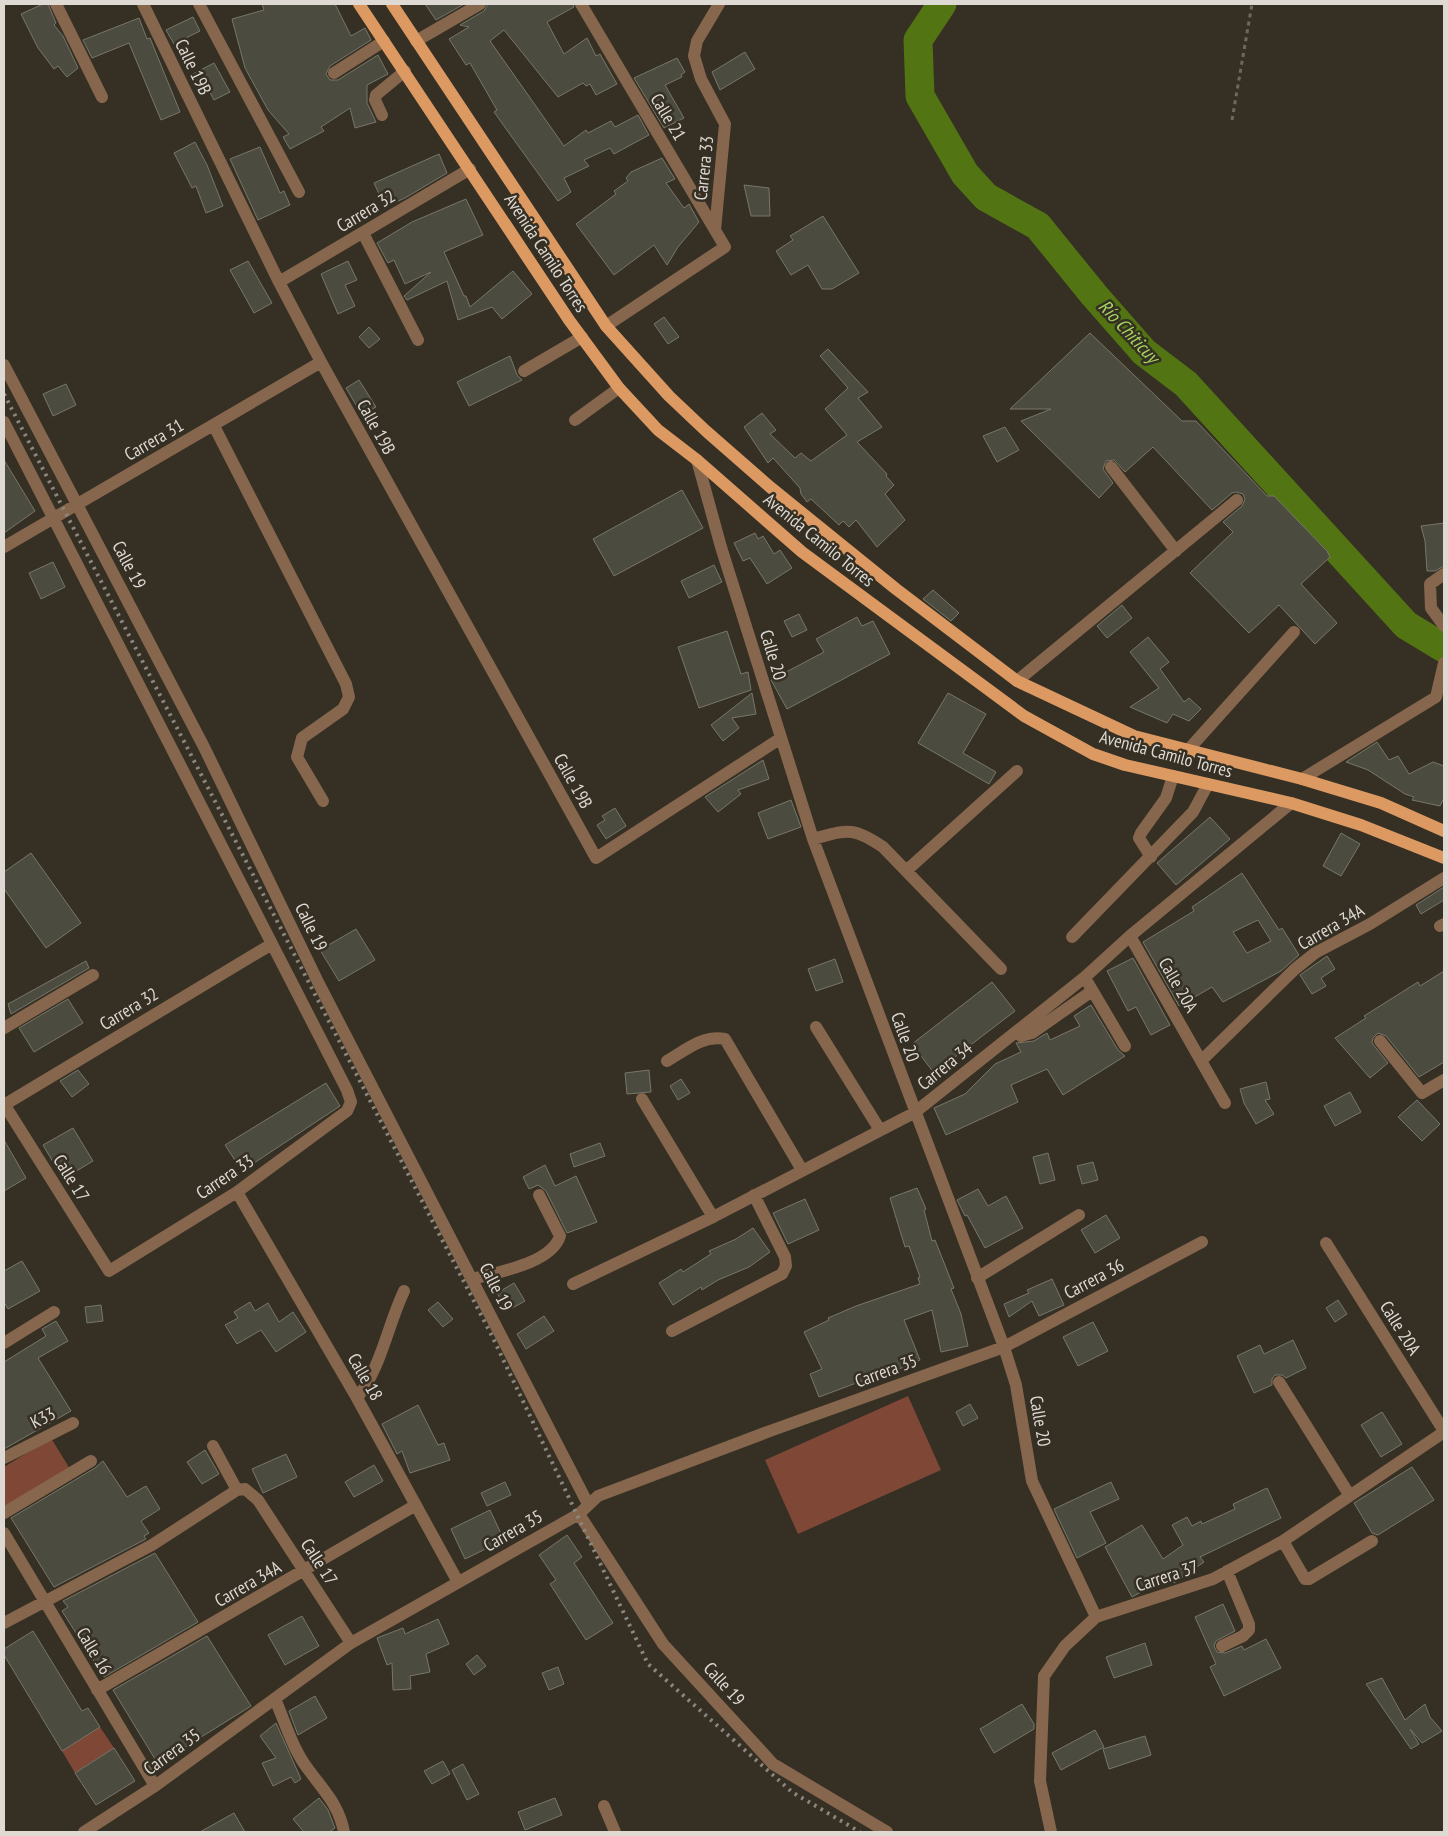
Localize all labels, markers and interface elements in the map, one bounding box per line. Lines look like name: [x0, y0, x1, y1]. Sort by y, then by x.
street label: Calle 19B: [170, 35, 217, 99]
street label: Calle 21: [645, 89, 691, 145]
street label: Carrera 33: [689, 135, 718, 201]
street label: Carrera 32: [332, 184, 399, 237]
street label: Avenida Camilo Torres: [500, 189, 593, 316]
water label: Río Chiticuy: [1094, 294, 1166, 370]
street label: Calle 19B: [352, 395, 401, 458]
street label: Carrera 31: [120, 413, 187, 466]
street label: Avenida Camilo Torres: [759, 488, 880, 591]
street label: Calle 19: [107, 537, 152, 593]
street label: Calle 20: [755, 627, 792, 683]
street label: Avenida Camilo Torres: [1097, 725, 1235, 782]
street label: Calle 19B: [549, 749, 598, 812]
street label: Carrera 34A: [1293, 898, 1369, 955]
street label: Calle 19: [290, 899, 333, 955]
street label: Calle 20A: [1154, 953, 1204, 1017]
street label: Carrera 32: [95, 982, 162, 1035]
street label: Calle 20: [886, 1009, 925, 1065]
street label: Carrera 34: [912, 1036, 977, 1095]
street label: Carrera 33: [191, 1149, 258, 1204]
street label: Calle 17: [48, 1150, 95, 1205]
street label: Carrera 36: [1060, 1253, 1128, 1304]
street label: Calle 19: [475, 1259, 518, 1315]
street label: Calle 20A: [1375, 1296, 1426, 1359]
street label: Calle 18: [343, 1349, 388, 1405]
street label: Carrera 35: [852, 1349, 920, 1392]
street label: Calle 20: [1025, 1394, 1056, 1448]
street label: K33: [26, 1402, 59, 1433]
street label: Carrera 35: [479, 1504, 546, 1557]
street label: Calle 17: [296, 1534, 343, 1589]
street label: Carrera 34A: [210, 1555, 286, 1612]
street label: Carrera 37: [1133, 1555, 1201, 1596]
street label: Calle 16: [71, 1623, 117, 1679]
street label: Calle 19: [699, 1657, 750, 1710]
street label: Carrera 35: [139, 1723, 205, 1780]

